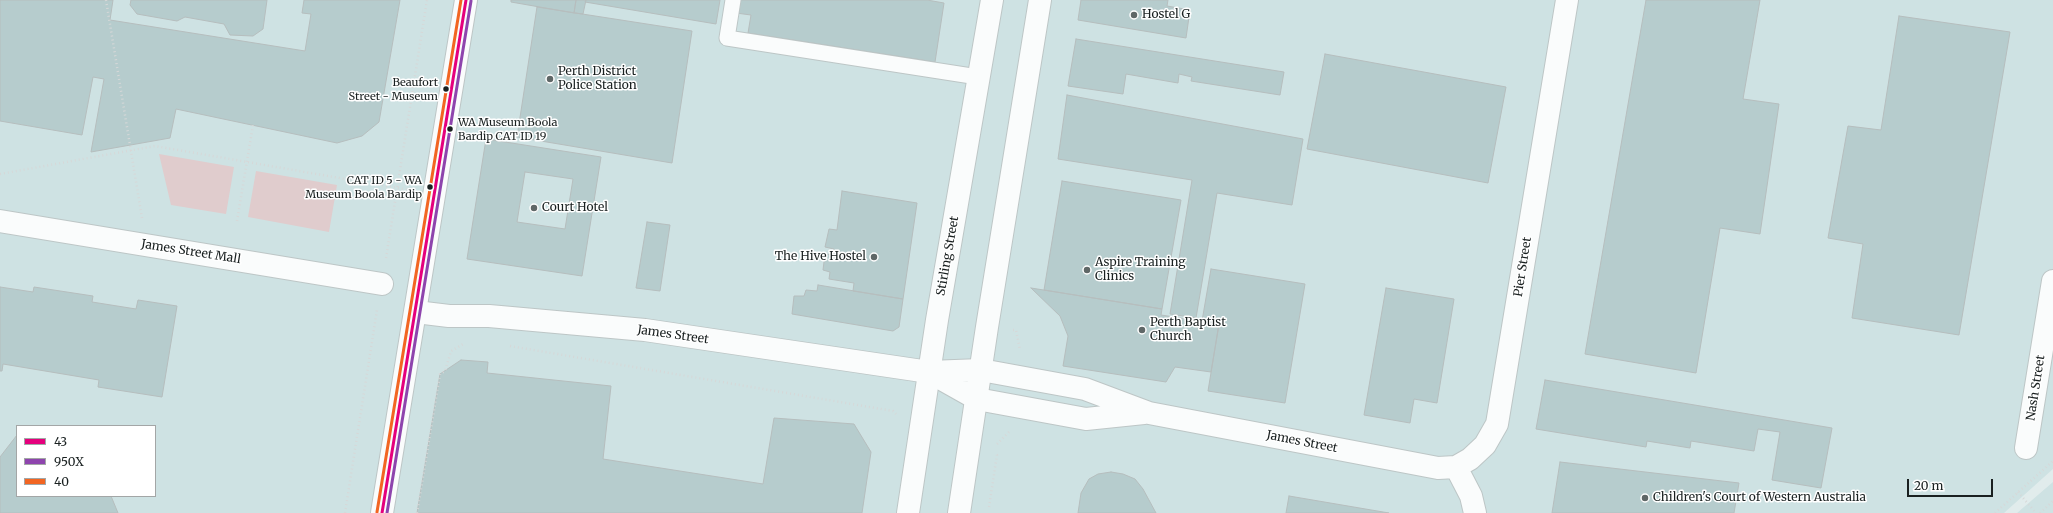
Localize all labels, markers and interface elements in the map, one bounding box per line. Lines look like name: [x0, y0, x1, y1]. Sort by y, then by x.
place label: Hostel G: [1142, 8, 1190, 22]
marker: Hostel G: [1129, 10, 1139, 20]
place label: Perth District Police Station: [558, 65, 637, 93]
marker: Perth District Police Station: [545, 74, 555, 84]
place label: Beaufort Street - Museum: [349, 76, 438, 102]
marker: Beaufort Street - Museum: [441, 84, 451, 94]
place label: WA Museum Boola Bardip CAT ID 19: [458, 116, 557, 142]
marker: WA Museum Boola Bardip CAT ID 19: [445, 124, 455, 134]
place label: CAT ID 5 - WA Museum Boola Bardip: [305, 174, 422, 200]
marker: CAT ID 5 - WA Museum Boola Bardip: [425, 182, 435, 192]
place label: Court Hotel: [542, 201, 608, 215]
marker: Court Hotel: [529, 203, 539, 213]
street label: Stirling Street: [934, 215, 962, 297]
street label: Pier Street: [1511, 236, 1535, 298]
street label: James Street Mall: [140, 237, 242, 267]
place label: The Hive Hostel: [775, 250, 866, 264]
marker: The Hive Hostel: [869, 252, 879, 262]
place label: Aspire Training Clinics: [1095, 256, 1186, 284]
marker: Aspire Training Clinics: [1082, 265, 1092, 275]
place label: Perth Baptist Church: [1150, 316, 1226, 344]
street label: James Street: [636, 323, 710, 347]
marker: Perth Baptist Church: [1137, 325, 1147, 335]
street label: Nash Street: [2024, 354, 2048, 422]
legend: [16, 425, 156, 497]
street label: James Street: [1265, 428, 1339, 456]
text: 43: [54, 434, 67, 449]
text: 950X: [54, 454, 84, 469]
scale bar: [1909, 471, 1995, 497]
text: 40: [54, 474, 69, 489]
text: 20 m: [1914, 478, 1943, 493]
place label: Children's Court of Western Australia: [1653, 491, 1866, 505]
marker: Children's Court of Western Australia: [1640, 493, 1650, 503]

